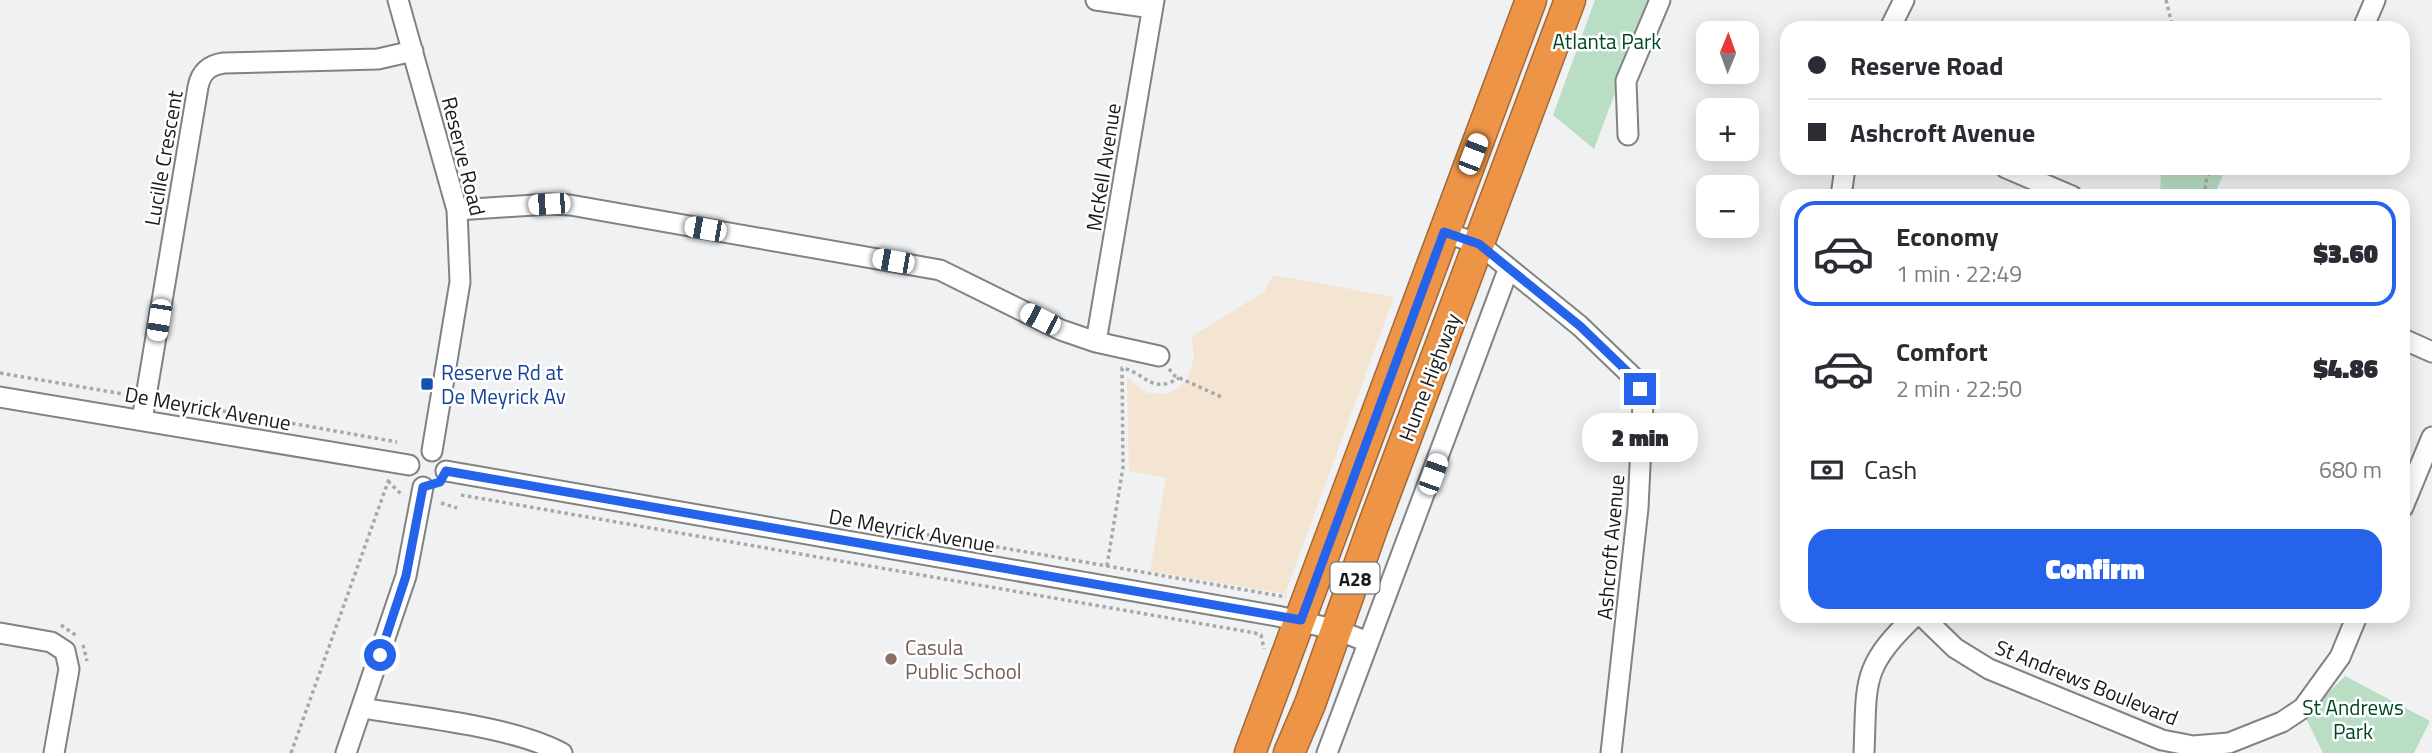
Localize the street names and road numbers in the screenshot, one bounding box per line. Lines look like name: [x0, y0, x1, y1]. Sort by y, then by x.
street label: Lucille Crescent: [135, 87, 191, 228]
street label: Reserve Road: [434, 93, 494, 219]
street label: McKell Avenue: [1077, 101, 1129, 233]
street label: Hume Highway: [1390, 308, 1468, 446]
street label: De Meyrick Avenue: [122, 378, 294, 438]
street label: Ashcroft Avenue: [1588, 473, 1632, 621]
street label: De Meyrick Avenue: [826, 500, 998, 560]
road number: A28: [1330, 562, 1380, 594]
street label: St Andrews Boulevard: [1991, 631, 2183, 733]

